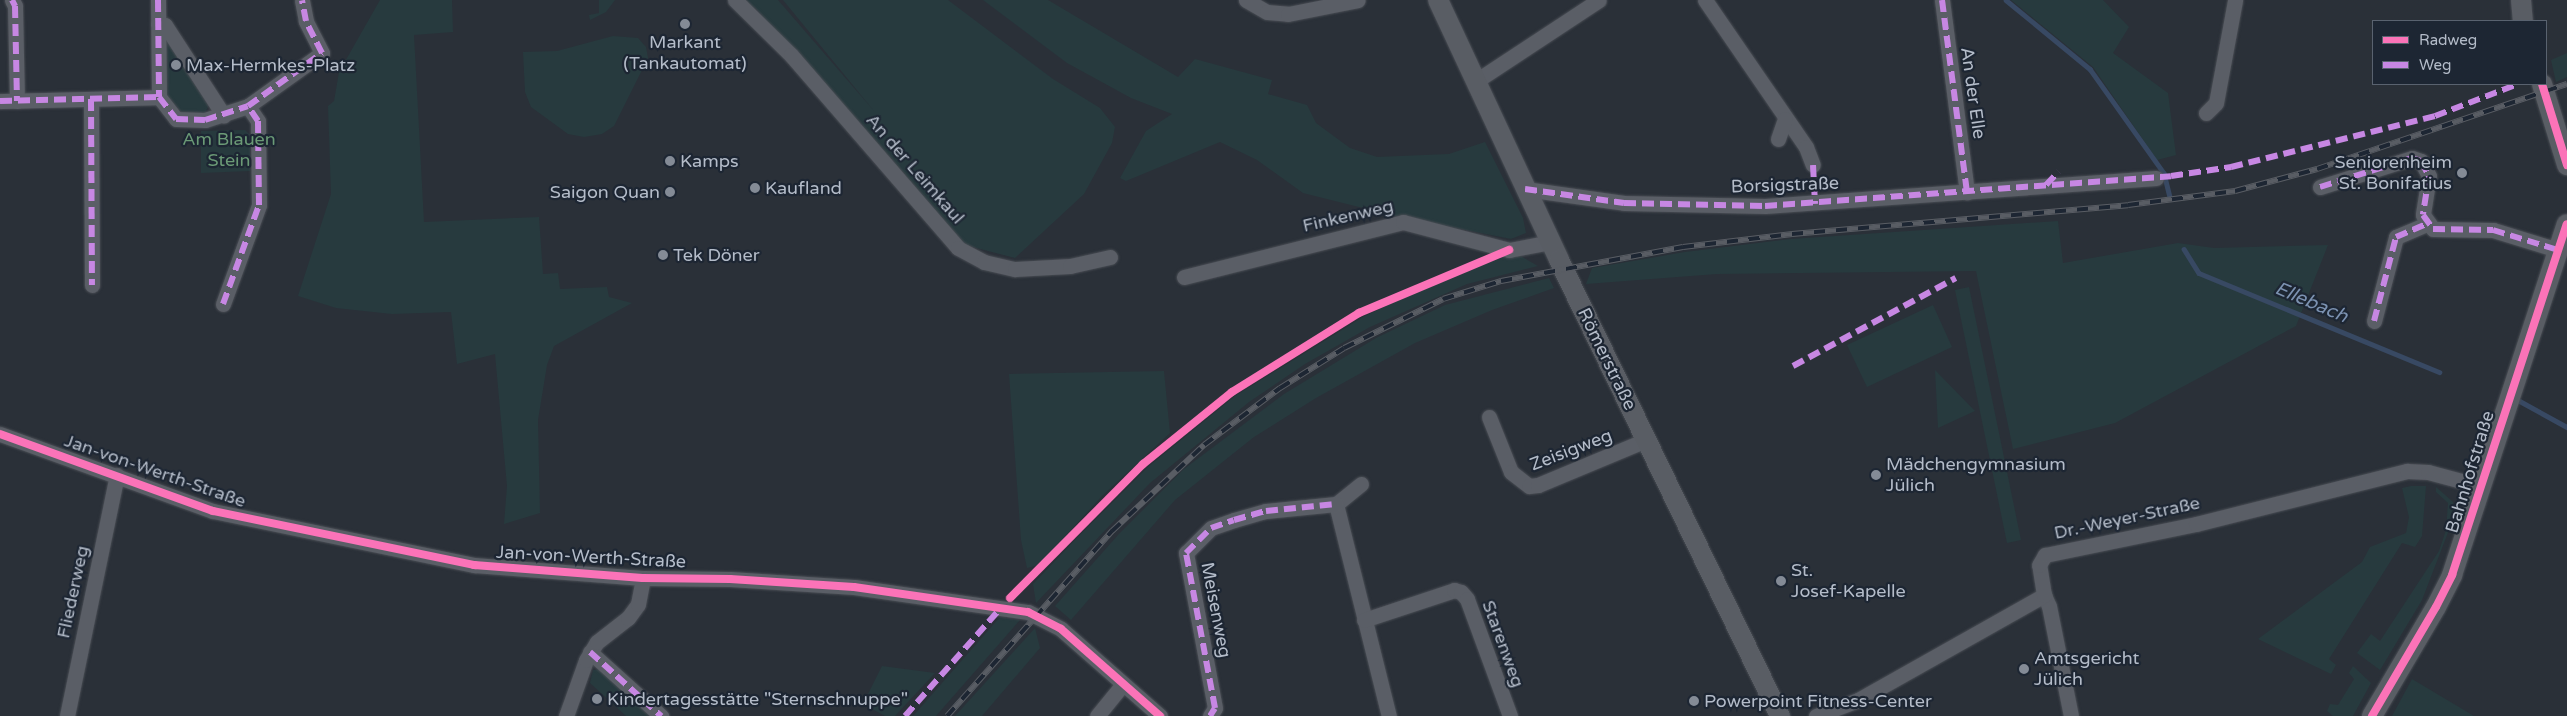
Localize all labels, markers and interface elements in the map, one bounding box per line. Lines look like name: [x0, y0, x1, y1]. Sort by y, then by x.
marker: Markant (Tankautomat): [679, 18, 691, 30]
legend: [2372, 20, 2547, 85]
text: Radweg: [2419, 31, 2477, 49]
place label: Markant (Tankautomat): [623, 32, 747, 74]
street label: An der Elle: [1956, 46, 1990, 140]
place label: Max-Hermkes-Platz: [186, 54, 355, 76]
text: Weg: [2419, 56, 2451, 74]
marker: Max-Hermkes-Platz: [170, 59, 182, 71]
street label: An der Leimkaul: [861, 110, 969, 228]
park label: Am Blauen Stein: [182, 129, 276, 172]
place label: Kamps: [680, 150, 739, 172]
place label: Seniorenheim St. Bonifatius: [2334, 152, 2452, 194]
marker: Kamps: [664, 155, 676, 167]
marker: Seniorenheim St. Bonifatius: [2456, 167, 2468, 179]
street label: Borsigstraße: [1731, 172, 1839, 198]
place label: Kaufland: [765, 177, 842, 199]
place label: Saigon Quan: [550, 181, 660, 203]
marker: Kaufland: [749, 182, 761, 194]
marker: Saigon Quan: [664, 186, 676, 198]
street label: Finkenweg: [1301, 195, 1395, 237]
place label: Tek Döner: [673, 244, 760, 266]
marker: Tek Döner: [657, 249, 669, 261]
water label: Ellebach: [2271, 278, 2351, 328]
street label: Römerstraße: [1573, 304, 1641, 414]
street label: Bahnhofstraße: [2441, 408, 2499, 536]
street label: Zeisigweg: [1527, 424, 1615, 476]
street label: Jan-von-Werth-Straße: [61, 430, 249, 512]
place label: Mädchengymnasium Jülich: [1886, 454, 2066, 496]
marker: Mädchengymnasium Jülich: [1870, 469, 1882, 481]
street label: Dr.-Weyer-Straße: [2052, 492, 2202, 544]
street label: Jan-von-Werth-Straße: [495, 541, 687, 573]
street label: Fliederweg: [53, 544, 93, 640]
street label: Meisenweg: [1196, 560, 1236, 660]
place label: St. Josef-Kapelle: [1791, 560, 1906, 602]
marker: St. Josef-Kapelle: [1775, 575, 1787, 587]
street label: Starenweg: [1477, 598, 1529, 690]
place label: Amtsgericht Jülich: [2034, 648, 2139, 691]
marker: Amtsgericht Jülich: [2018, 663, 2030, 675]
place label: Kindertagesstätte "Sternschnuppe": [607, 688, 908, 710]
place label: Powerpoint Fitness-Center: [1704, 690, 1932, 712]
marker: Kindertagesstätte "Sternschnuppe": [591, 693, 603, 705]
marker: Powerpoint Fitness-Center: [1688, 695, 1700, 707]

